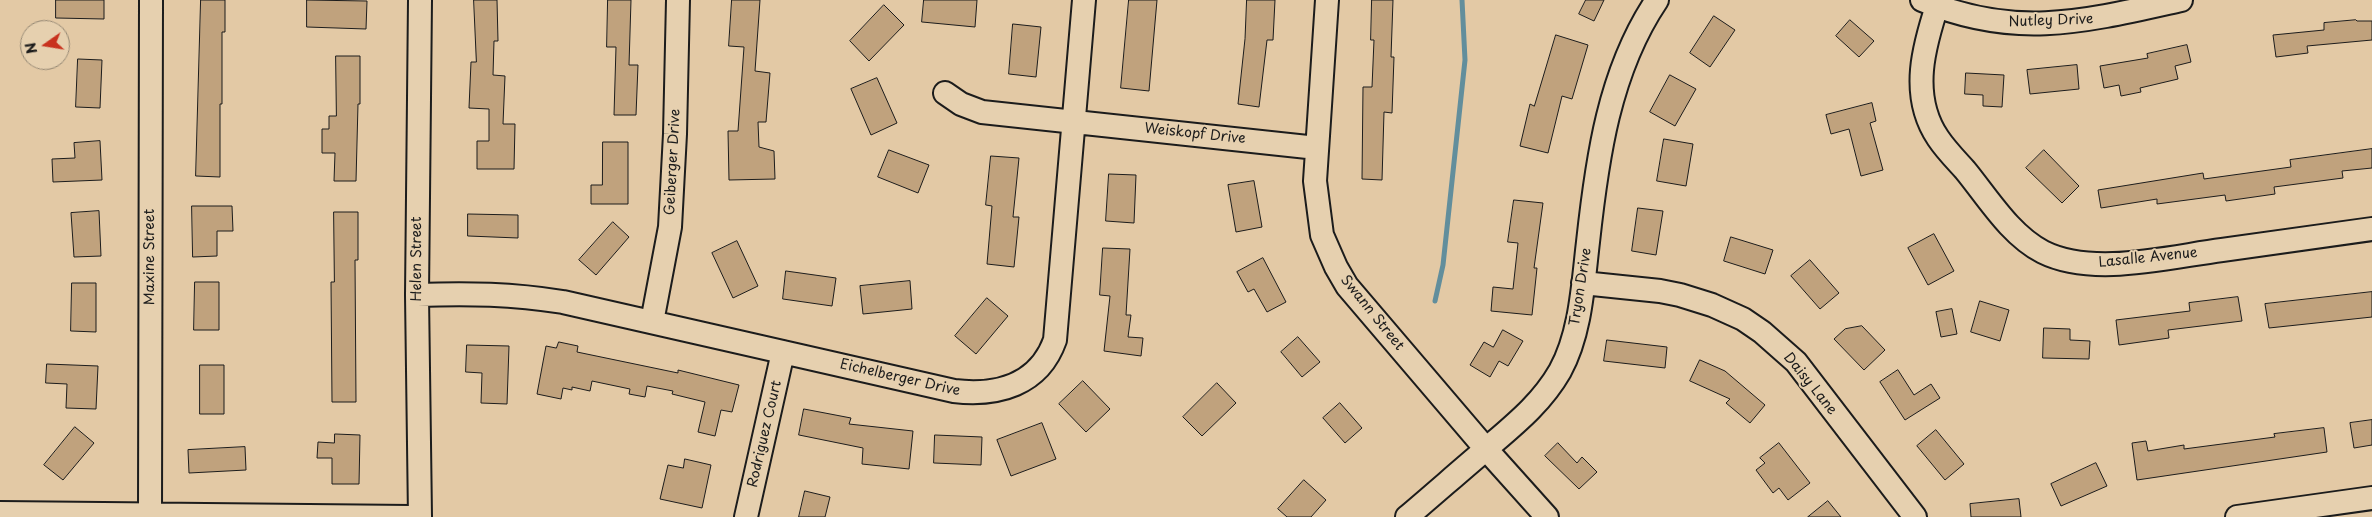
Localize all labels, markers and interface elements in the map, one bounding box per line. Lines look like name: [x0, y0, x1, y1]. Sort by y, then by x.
street label: Nutley Drive: [2008, 11, 2094, 31]
north arrow: [20, 20, 70, 70]
text: N: [19, 40, 42, 56]
street label: Geiberger Drive: [662, 108, 684, 216]
street label: Weiskopf Drive: [1144, 120, 1246, 148]
street label: Maxine Street: [142, 209, 158, 305]
street label: Helen Street: [409, 217, 425, 301]
street label: Lasalle Avenue: [2098, 244, 2198, 272]
street label: Tryon Drive: [1567, 247, 1595, 327]
street label: Swann Street: [1337, 272, 1407, 354]
street label: Daisy Lane: [1780, 350, 1840, 418]
street label: Eichelberger Drive: [838, 356, 962, 400]
street label: Rodriguez Court: [745, 379, 785, 489]

